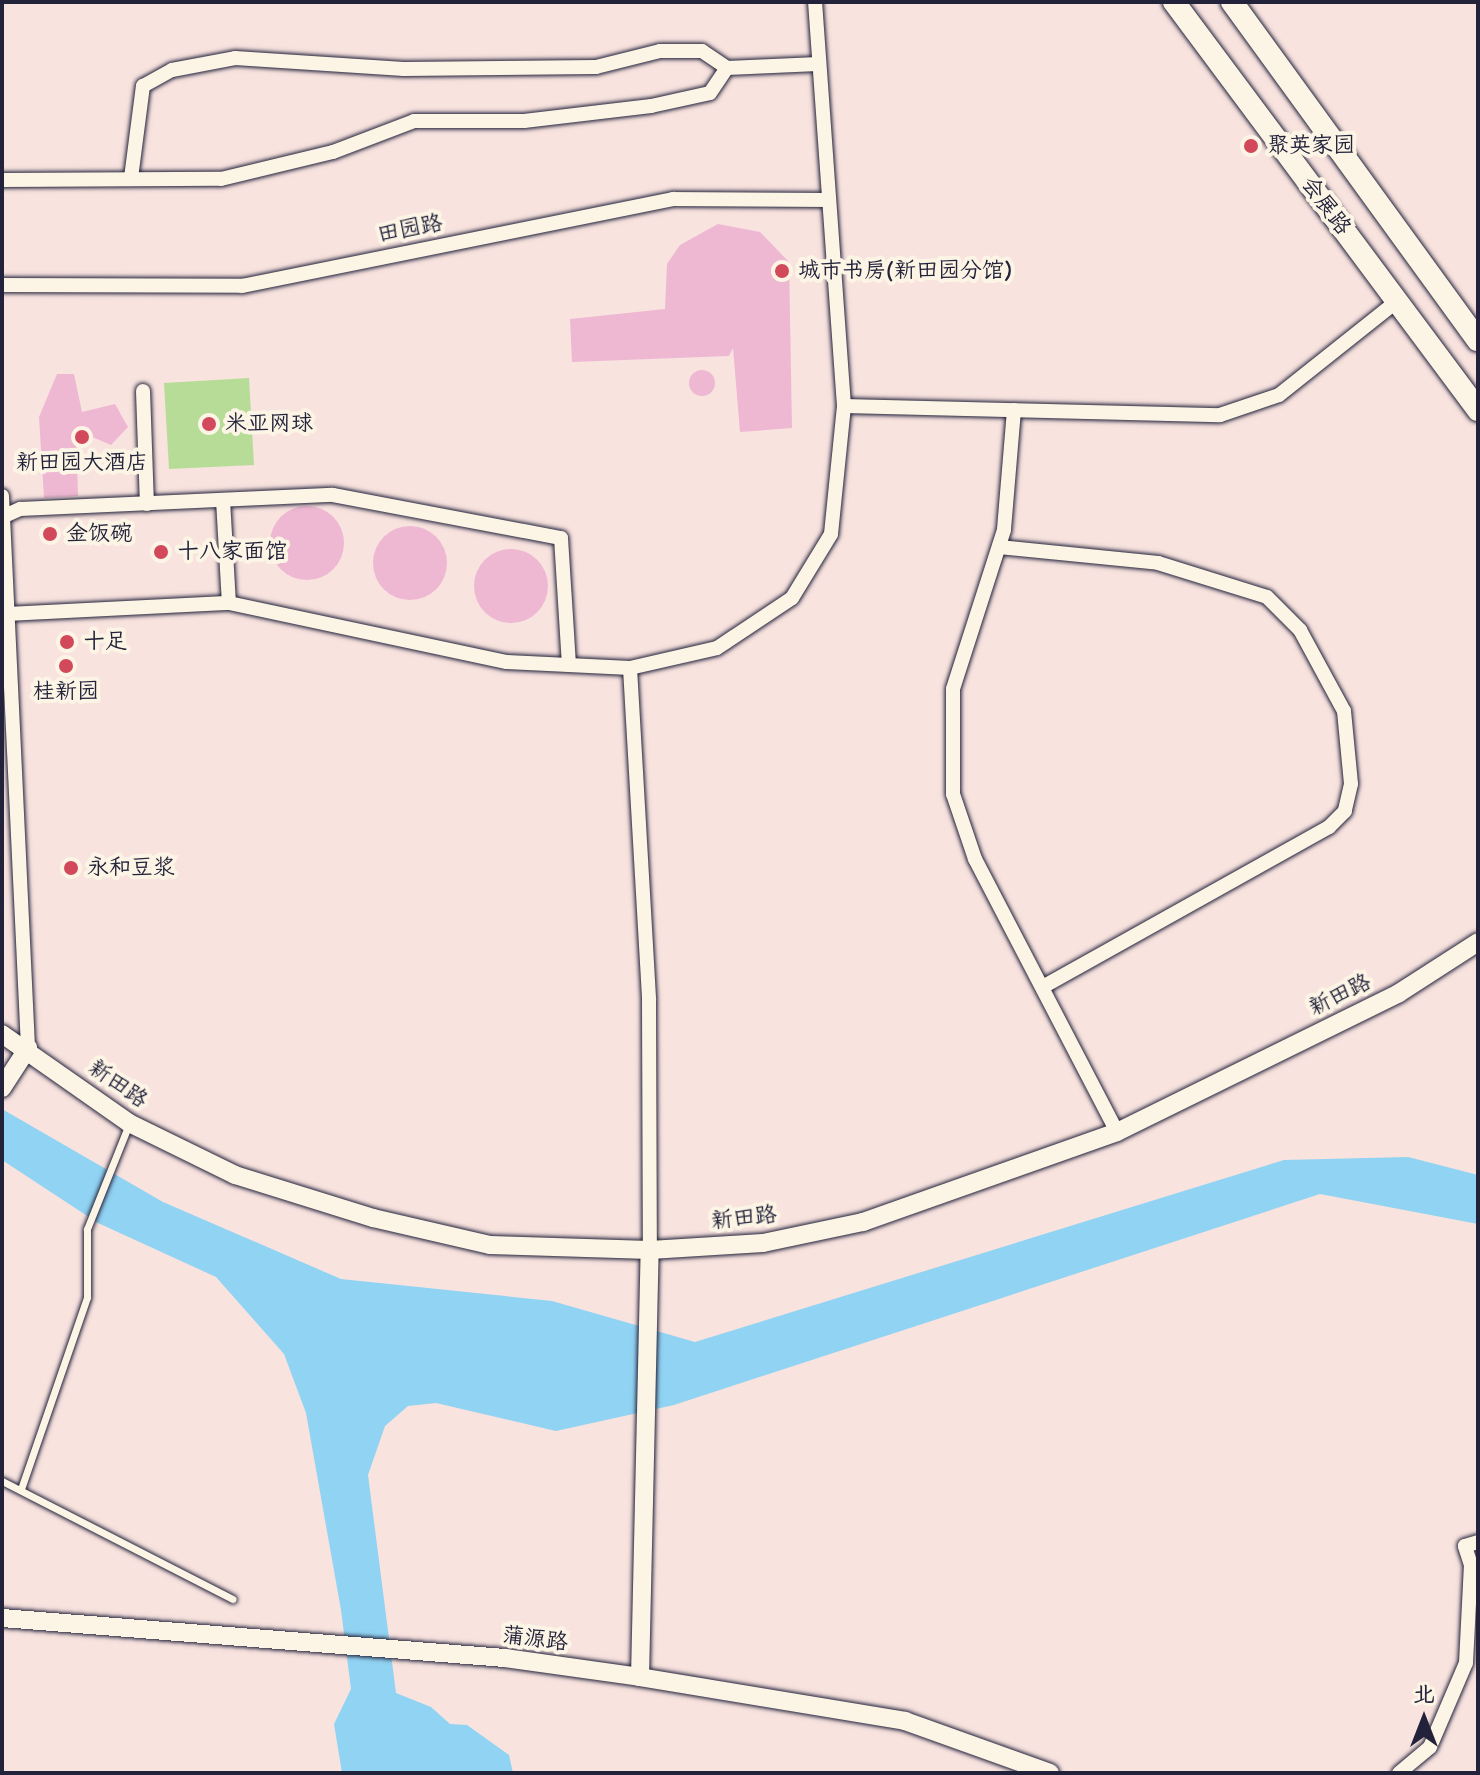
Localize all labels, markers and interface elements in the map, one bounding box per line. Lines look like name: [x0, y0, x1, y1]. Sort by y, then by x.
place label: 聚英家园: [1267, 133, 1355, 159]
marker: 聚英家园: [1242, 137, 1260, 155]
street label: 会展路: [1296, 172, 1356, 240]
street label: 田园路: [375, 210, 445, 248]
place label: 城市书房(新田园分馆): [798, 258, 1012, 284]
marker: 城市书房(新田园分馆): [773, 262, 791, 280]
place label: 米亚网球: [225, 411, 313, 437]
marker: 米亚网球: [200, 415, 218, 433]
marker: 新田园大酒店: [73, 428, 91, 446]
place label: 新田园大酒店: [16, 450, 148, 476]
place label: 金饭碗: [66, 521, 132, 547]
marker: 金饭碗: [41, 525, 59, 543]
place label: 十八家面馆: [177, 539, 287, 565]
marker: 十八家面馆: [152, 543, 170, 561]
place label: 十足: [83, 629, 127, 655]
marker: 十足: [58, 633, 76, 651]
marker: 桂新园: [57, 657, 75, 675]
place label: 桂新园: [33, 679, 99, 705]
place label: 永和豆浆: [87, 855, 175, 881]
marker: 永和豆浆: [62, 859, 80, 877]
street label: 新田路: [1305, 969, 1375, 1021]
street label: 新田路: [83, 1054, 153, 1114]
street label: 新田路: [710, 1201, 778, 1235]
street label: 蒲源路: [501, 1622, 569, 1656]
north arrow: [1384, 1679, 1464, 1759]
text: 北: [1413, 1681, 1435, 1708]

